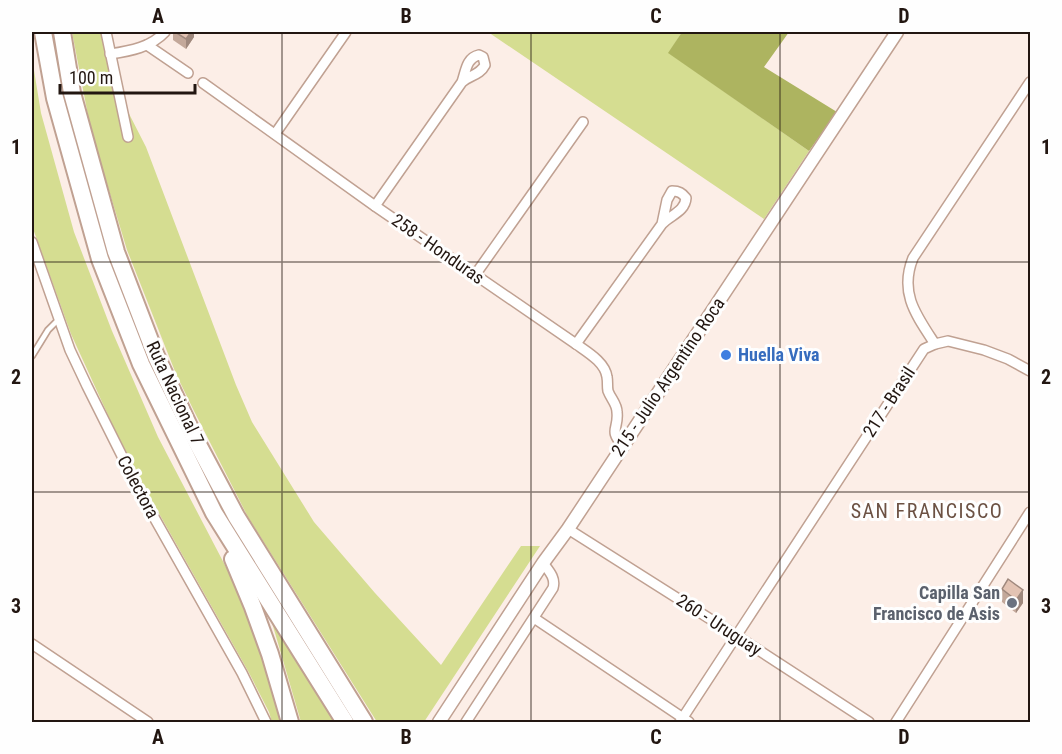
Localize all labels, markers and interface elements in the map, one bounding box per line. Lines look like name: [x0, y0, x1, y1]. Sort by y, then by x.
text: A: [152, 4, 164, 28]
text: B: [400, 4, 412, 28]
text: C: [650, 4, 662, 28]
text: D: [898, 4, 910, 28]
scale bar: [60, 57, 195, 95]
text: 100 m: [69, 67, 113, 88]
text: 1: [11, 135, 21, 159]
text: 1: [1041, 135, 1051, 159]
street label: 258 - Honduras: [388, 209, 489, 288]
street label: 215 - Julio Argentino Roca: [607, 293, 729, 460]
street label: Ruta Nacional 7: [142, 338, 209, 448]
place label: Huella Viva: [738, 344, 820, 365]
marker: Huella Viva: [719, 348, 733, 362]
street label: 217 - Brasil: [858, 363, 919, 441]
text: 2: [11, 365, 21, 389]
text: 2: [1041, 365, 1051, 389]
street label: Colectora: [113, 452, 164, 522]
district label: SAN FRANCISCO: [851, 499, 1003, 523]
place label: Capilla San Francisco de Asis: [873, 582, 1000, 624]
street label: 260 - Uruguay: [673, 589, 766, 660]
text: 3: [11, 594, 21, 618]
text: 3: [1041, 594, 1051, 618]
marker: Capilla San Francisco de Asis: [1005, 596, 1019, 610]
text: A: [152, 725, 164, 749]
text: B: [400, 725, 412, 749]
text: C: [650, 725, 662, 749]
text: D: [898, 725, 910, 749]

